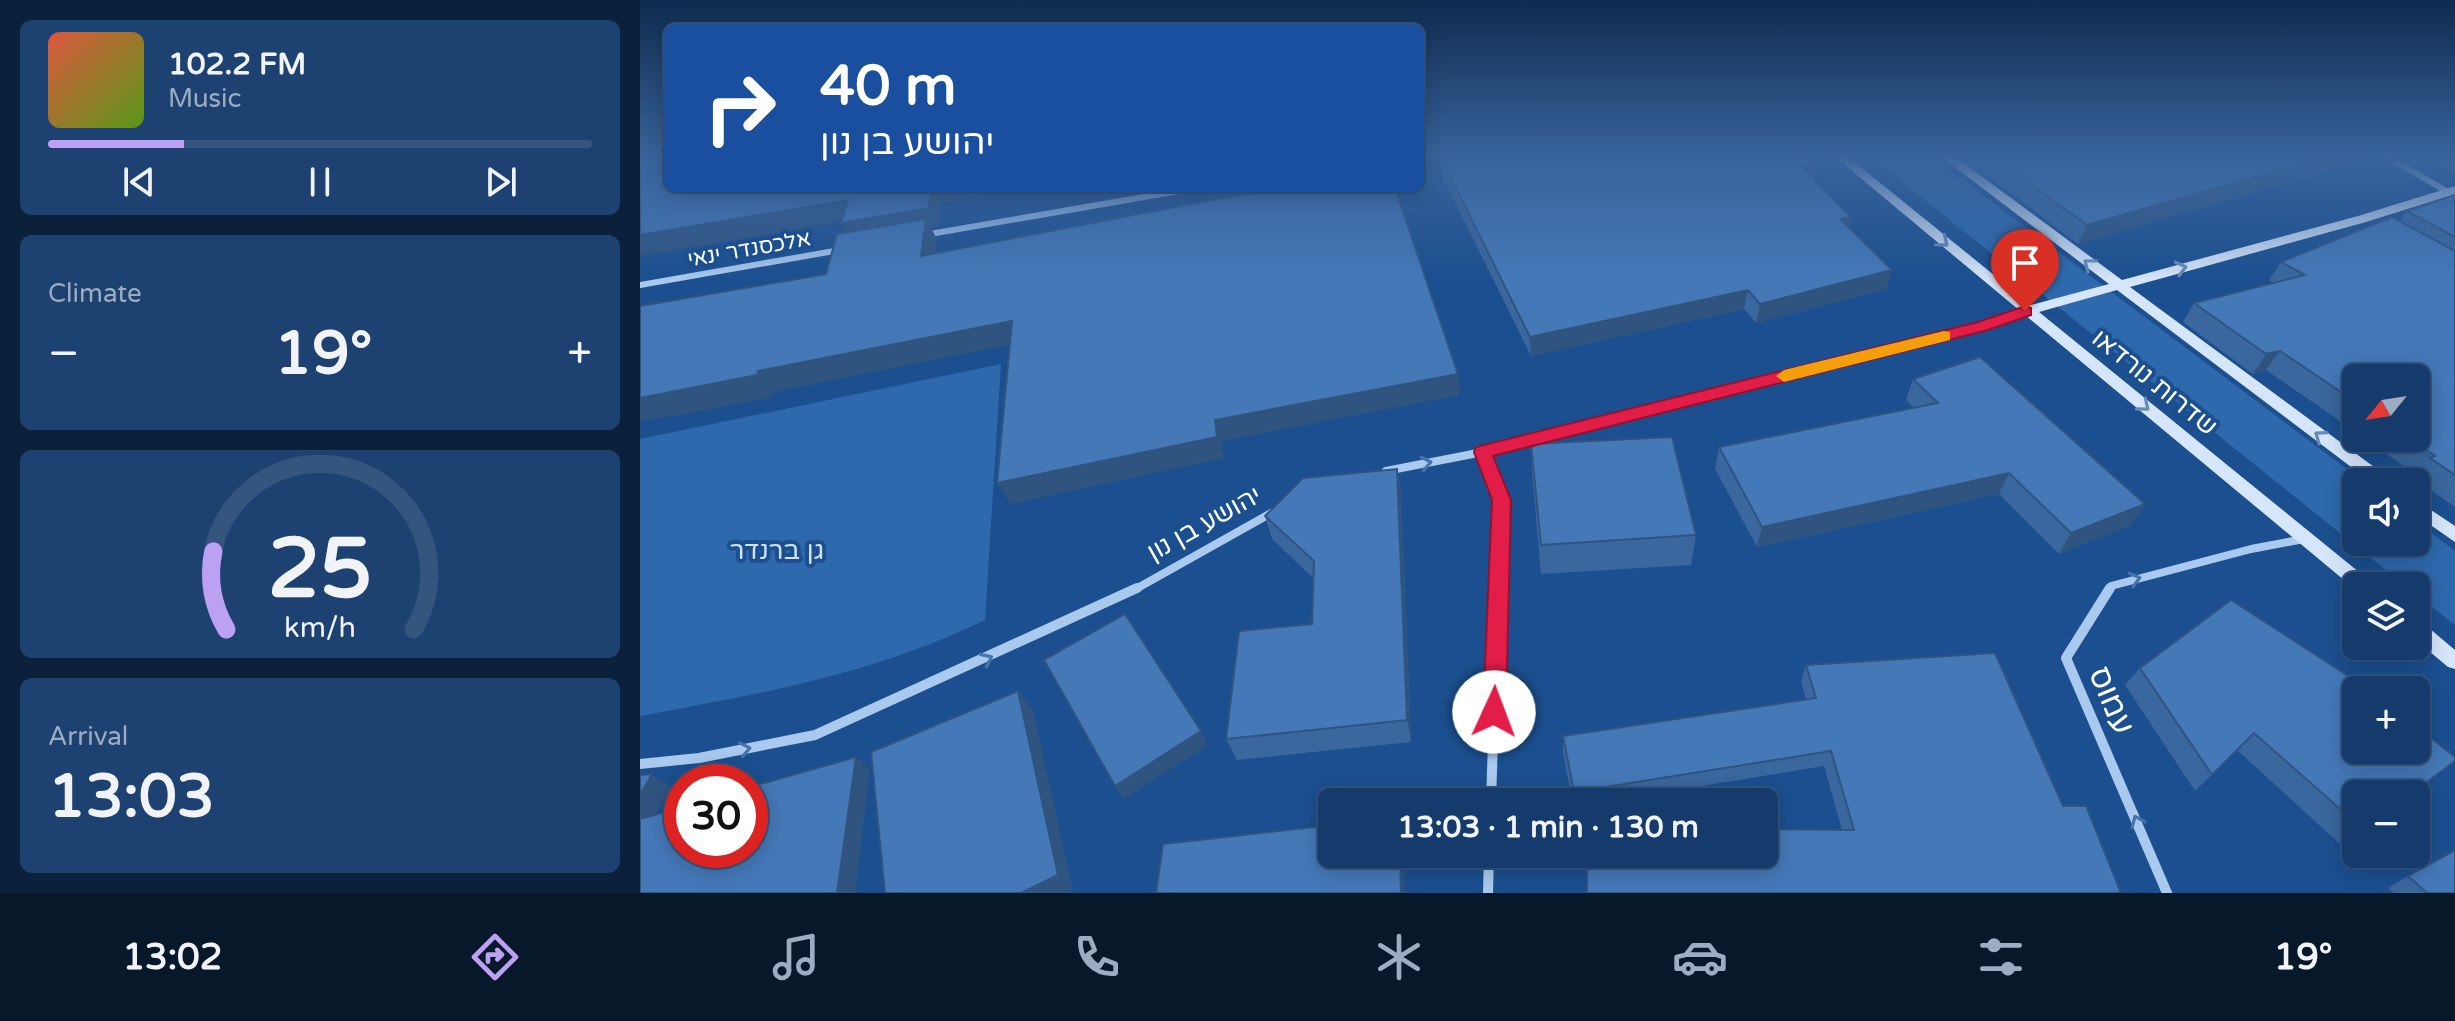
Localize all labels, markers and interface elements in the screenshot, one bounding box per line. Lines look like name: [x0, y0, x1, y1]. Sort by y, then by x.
text: 102.2 FM: [168, 46, 306, 83]
text: 40 m: [820, 53, 956, 120]
icon: right: [688, 56, 792, 160]
text: Music: [168, 83, 241, 114]
text: יהושע בן נון: [820, 121, 994, 164]
icon: previous: [117, 160, 161, 204]
icon: pause: [298, 160, 342, 204]
icon: next: [479, 160, 523, 204]
street label: אלכסנדר ינאי: [686, 225, 813, 273]
pin: [1991, 229, 2059, 311]
one-way arrow: [1933, 232, 1948, 247]
icon: arrive: [2003, 241, 2047, 285]
one-way arrow: [2083, 259, 2098, 274]
one-way arrow: [2174, 261, 2188, 278]
text: Climate: [48, 278, 142, 309]
text: 19°: [274, 318, 372, 390]
street label: שדרות נורדאו: [2086, 322, 2224, 442]
text: −: [48, 328, 79, 381]
text: +: [567, 328, 592, 381]
north arrow: [2342, 364, 2430, 452]
map controls: [2342, 364, 2430, 868]
one-way arrow: [2135, 397, 2150, 411]
one-way arrow: [2315, 431, 2329, 445]
one-way arrow: [1419, 455, 1432, 472]
button: sound: [2342, 468, 2430, 556]
street label: יהושע בן נון: [1142, 479, 1267, 568]
text: 25: [268, 520, 372, 620]
park label: גן ברנדר: [730, 535, 824, 566]
one-way arrow: [2128, 572, 2142, 589]
button: layers: [2342, 572, 2430, 660]
text: km/h: [284, 611, 356, 645]
one-way arrow: [979, 653, 994, 669]
street label: עמוס: [2080, 661, 2142, 740]
position arrow: [1452, 670, 1536, 754]
button: +: [2342, 676, 2430, 764]
text: Arrival: [48, 721, 128, 752]
one-way arrow: [738, 741, 751, 758]
text: 13:03: [48, 761, 214, 833]
speed limit sign: 30: [664, 764, 768, 868]
button: −: [2342, 780, 2430, 868]
text: 13:03 · 1 min · 130 m: [1397, 809, 1699, 846]
one-way arrow: [2130, 815, 2146, 830]
icon: directions: [467, 929, 523, 985]
icon: music: [768, 929, 824, 985]
icon: phone: [1069, 929, 1125, 985]
icon: climate: [1371, 929, 1427, 985]
icon: car: [1672, 929, 1728, 985]
icon: filters: [1973, 929, 2029, 985]
text: 13:02: [123, 936, 222, 979]
text: 19°: [2274, 936, 2332, 979]

